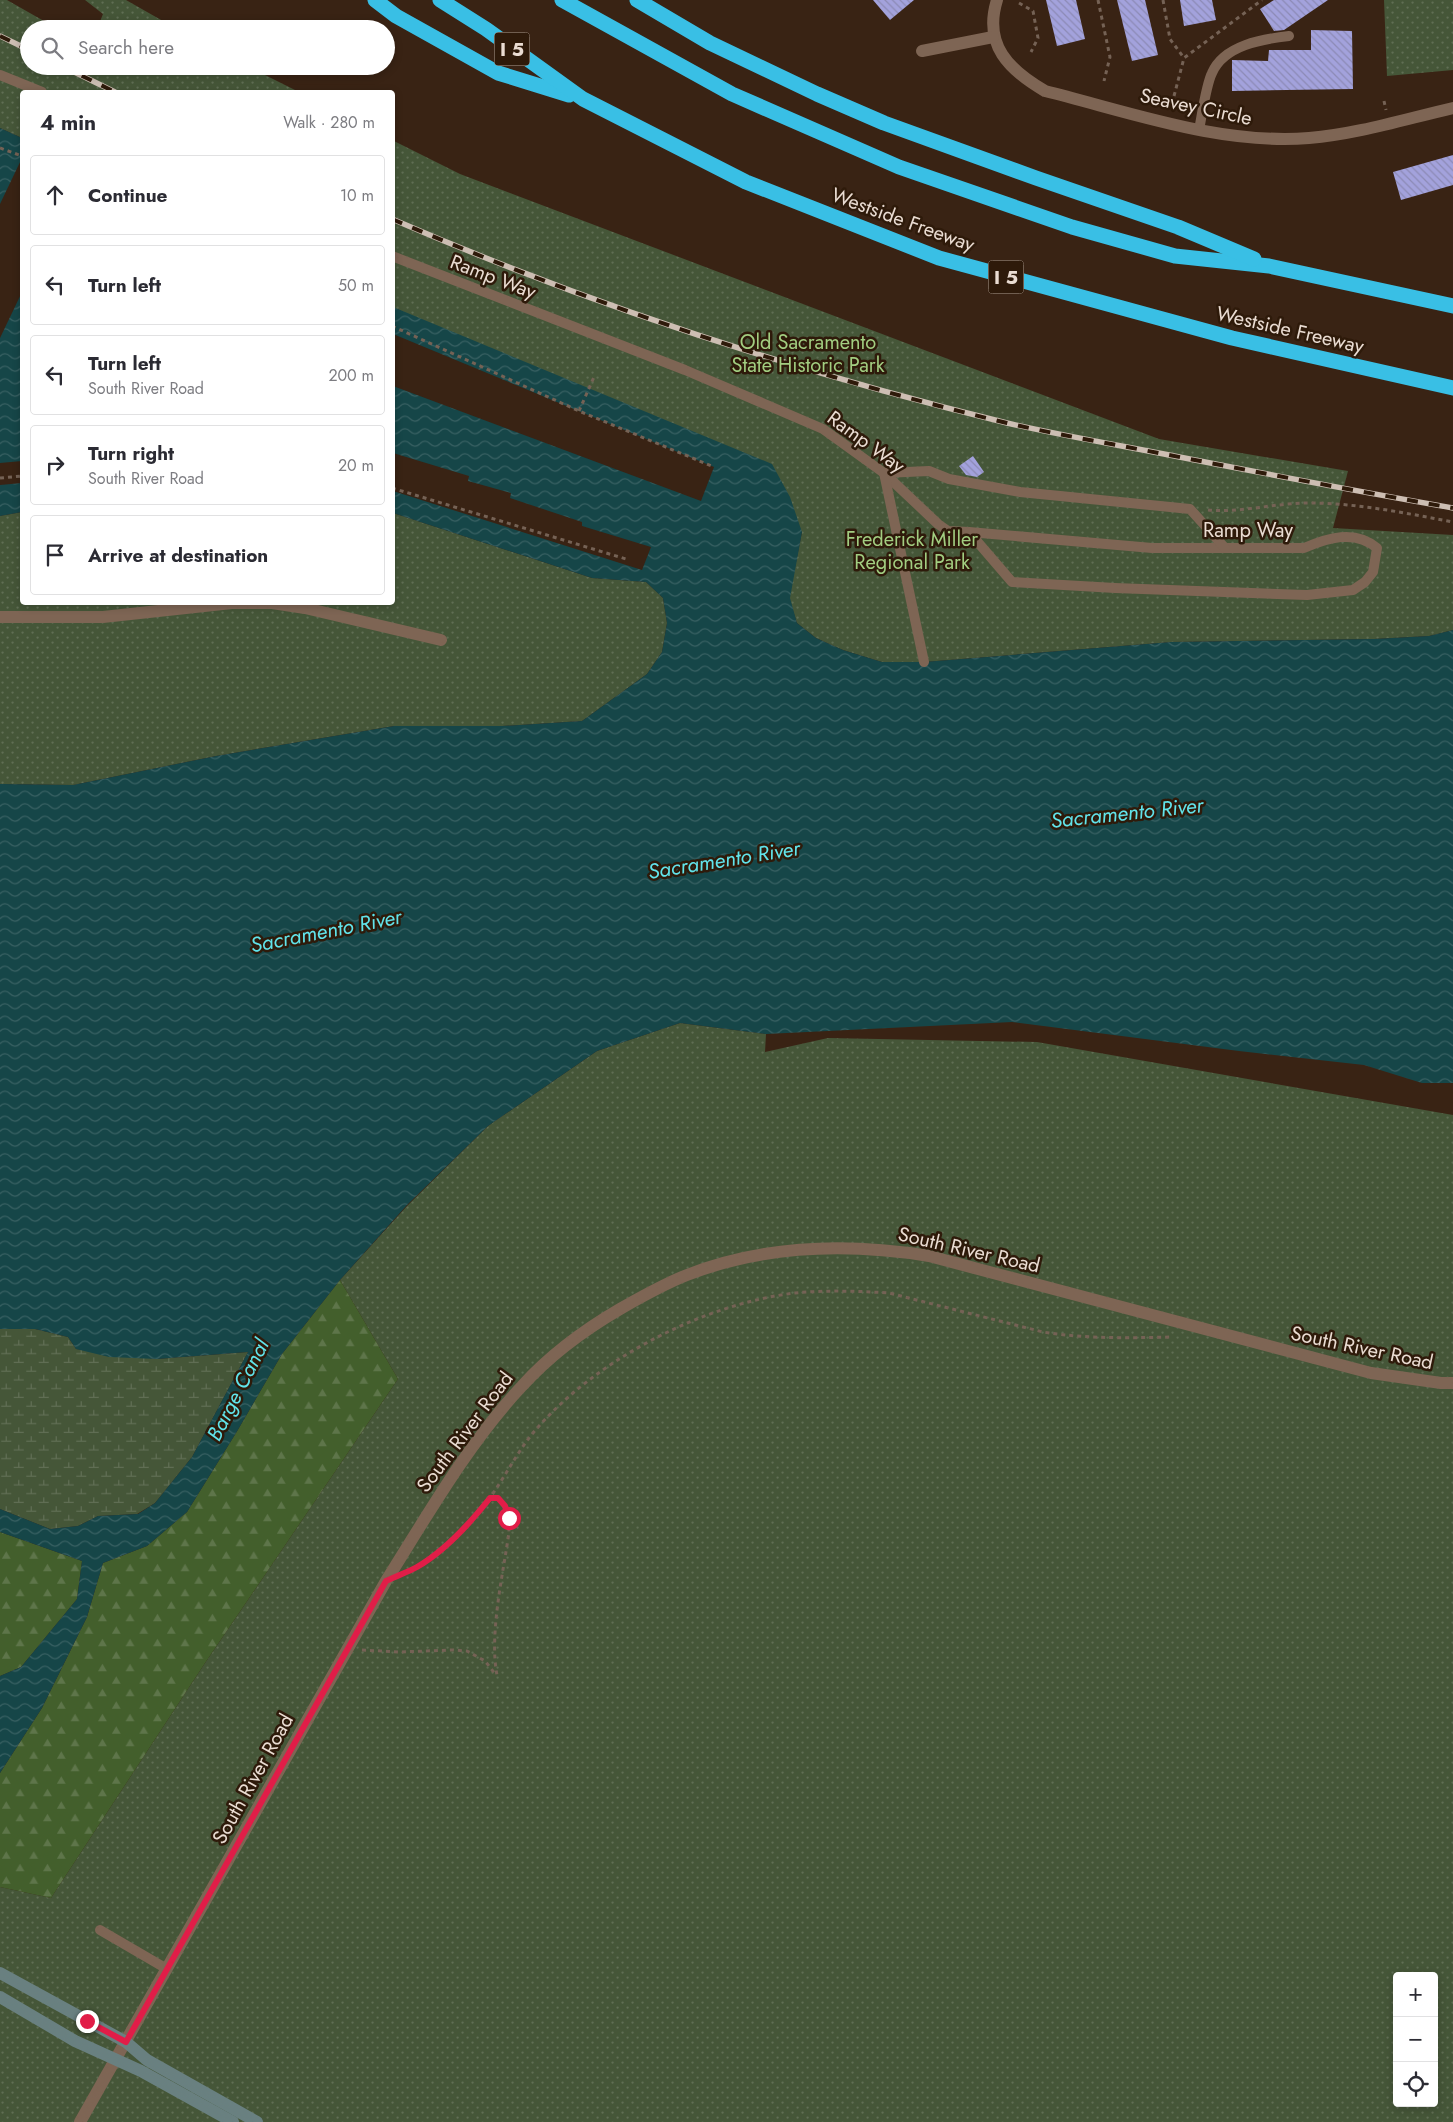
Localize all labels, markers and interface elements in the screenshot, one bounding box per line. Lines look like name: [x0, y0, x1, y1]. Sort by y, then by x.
search box: [20, 20, 395, 75]
road number: I 5: [494, 33, 530, 66]
icon: search: [38, 34, 66, 62]
text: Search here: [78, 34, 174, 61]
street label: Seavey Circle: [1137, 81, 1255, 133]
text: 4 min: [40, 108, 96, 138]
text: Walk · 280 m: [283, 111, 375, 134]
icon: ahead: [41, 181, 69, 209]
street label: Westside Freeway: [827, 181, 979, 259]
text: Continue: [88, 182, 167, 209]
text: 10 m: [340, 184, 374, 207]
street label: Ramp Way: [446, 247, 540, 307]
road number: I 5: [988, 260, 1024, 294]
icon: left: [41, 271, 69, 299]
text: Turn left: [88, 272, 161, 299]
text: 50 m: [338, 274, 374, 297]
street label: Westside Freeway: [1213, 299, 1367, 361]
park label: Old Sacramento State Historic Park: [731, 328, 885, 380]
text: Turn left: [88, 350, 161, 377]
icon: left: [41, 361, 69, 389]
text: 200 m: [328, 364, 374, 387]
text: South River Road: [88, 377, 204, 400]
street label: Ramp Way: [821, 404, 911, 480]
text: Turn right: [88, 440, 174, 467]
icon: right: [41, 451, 69, 479]
text: 20 m: [338, 454, 374, 477]
text: South River Road: [88, 467, 204, 490]
street label: Ramp Way: [1203, 516, 1293, 545]
park label: Frederick Miller Regional Park: [846, 525, 978, 577]
icon: arrive: [41, 541, 69, 569]
text: Arrive at destination: [88, 542, 268, 569]
water label: Sacramento River: [1049, 790, 1206, 836]
water label: Sacramento River: [646, 833, 803, 887]
water label: Sacramento River: [248, 901, 405, 960]
street label: South River Road: [895, 1220, 1043, 1280]
street label: South River Road: [1288, 1319, 1436, 1377]
water label: Barge Canal: [200, 1333, 277, 1446]
street label: South River Road: [410, 1365, 520, 1499]
route start: [498, 1507, 521, 1530]
street label: South River Road: [205, 1709, 301, 1849]
map controls: [1393, 1972, 1438, 2107]
button: +: [1393, 1972, 1438, 2017]
route end: [76, 2010, 99, 2033]
button: −: [1393, 2017, 1438, 2062]
button: locate: [1393, 2062, 1438, 2107]

